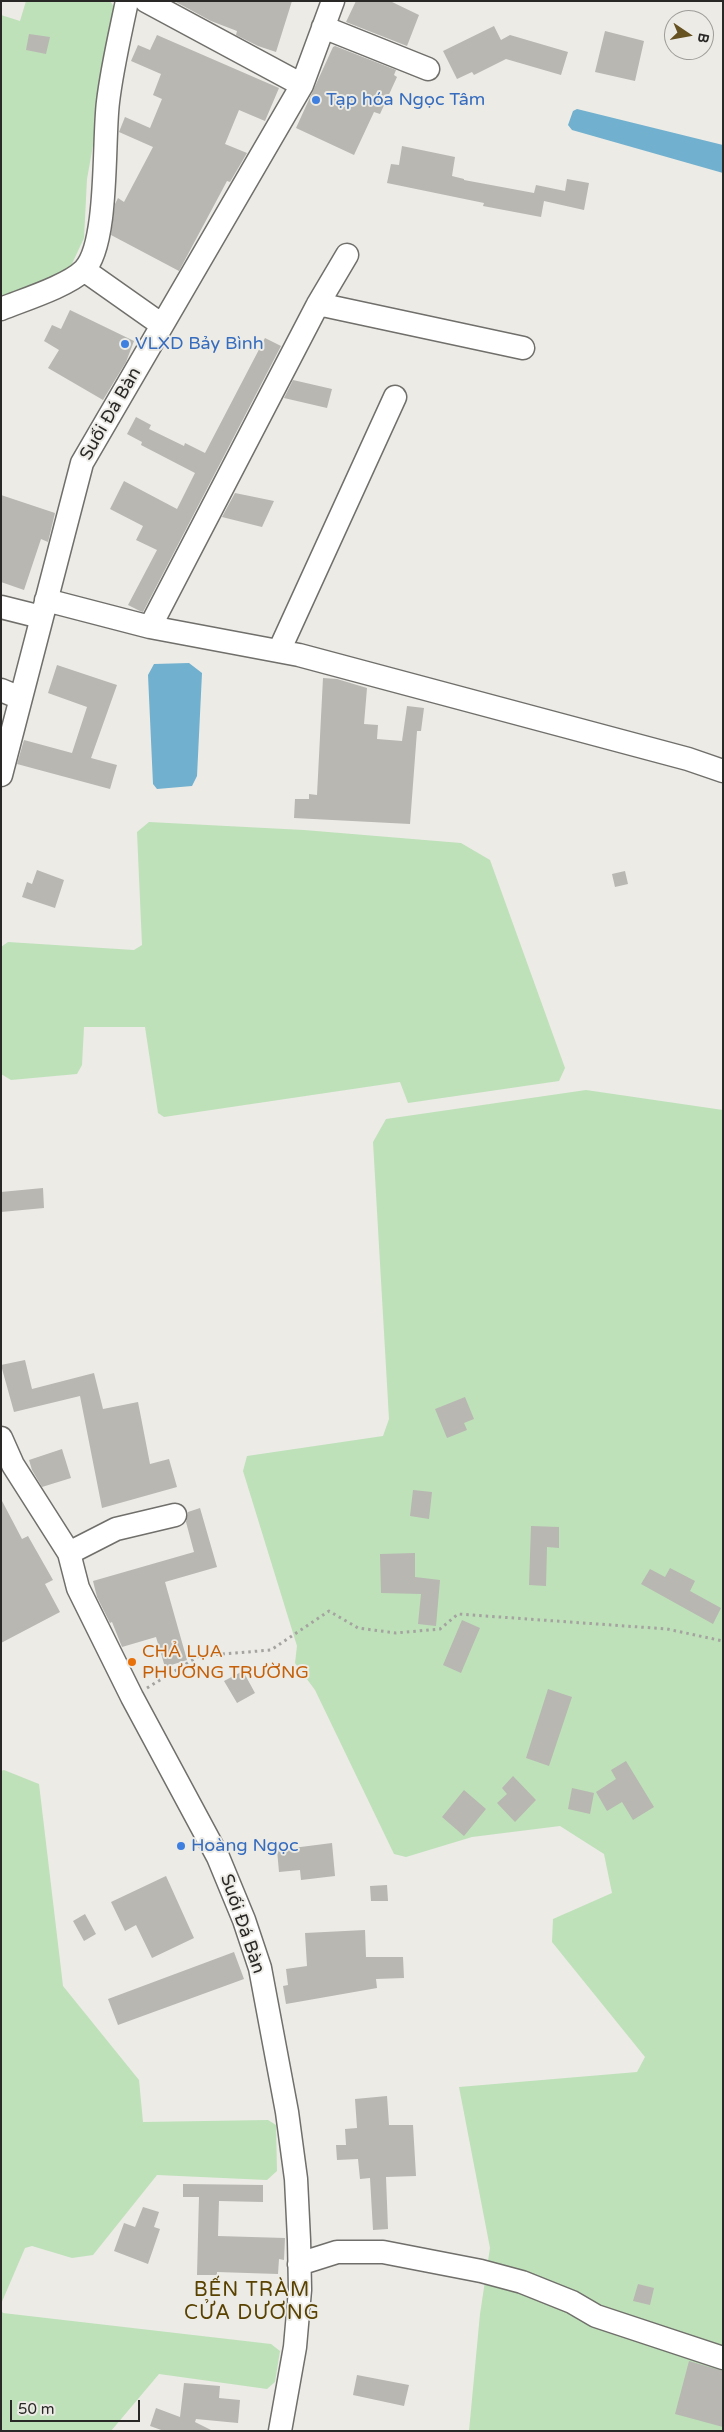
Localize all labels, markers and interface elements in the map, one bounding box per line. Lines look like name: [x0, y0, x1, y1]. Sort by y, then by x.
north arrow: [664, 10, 714, 60]
text: B: [694, 31, 713, 45]
place label: Tạp hóa Ngọc Tâm: [326, 89, 485, 111]
marker: Tạp hóa Ngọc Tâm: [310, 94, 322, 106]
place label: VLXD Bảy Bình: [135, 333, 264, 355]
marker: VLXD Bảy Bình: [119, 338, 131, 350]
street label: Suối Đá Bàn: [76, 364, 146, 464]
place label: CHẢ LỤA PHƯƠNG TRƯỜNG: [142, 1641, 309, 1684]
marker: CHẢ LỤA PHƯƠNG TRƯỜNG: [126, 1656, 138, 1668]
place label: Hoàng Ngọc: [191, 1835, 298, 1857]
marker: Hoàng Ngọc: [175, 1840, 187, 1852]
street label: Suối Đá Bàn: [215, 1871, 269, 1977]
district label: BẾN TRÀM CỬA DƯƠNG: [183, 2279, 321, 2326]
scale bar: [12, 2390, 142, 2422]
text: 50 m: [18, 2400, 55, 2418]

